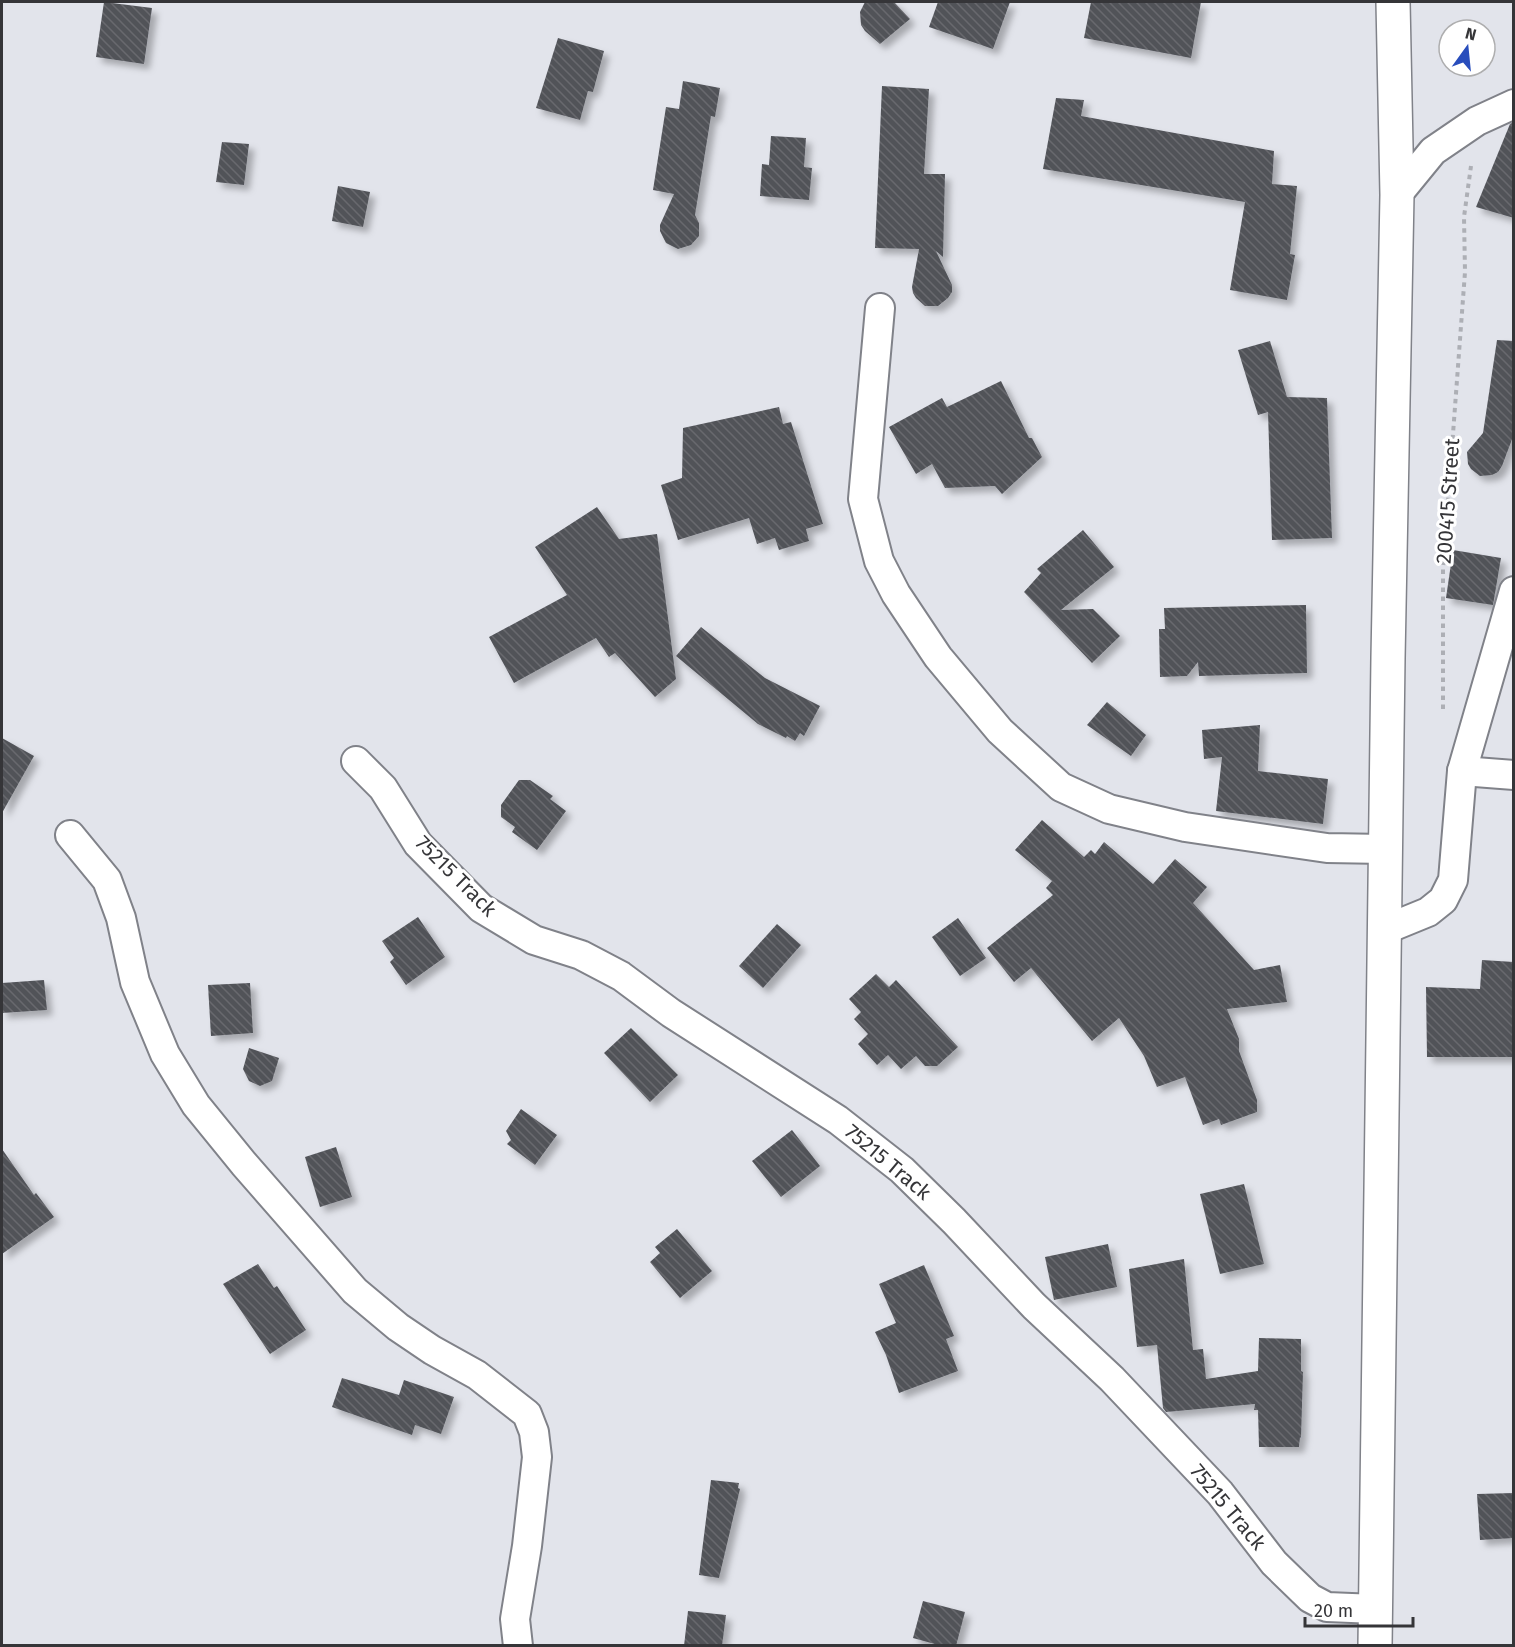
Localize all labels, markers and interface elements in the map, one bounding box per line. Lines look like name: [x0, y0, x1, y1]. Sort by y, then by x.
north arrow: [1437, 18, 1497, 78]
text: N: [1463, 23, 1478, 45]
street label: 200415 Street: [1431, 437, 1465, 565]
street label: 75215 Track: [410, 830, 502, 922]
street label: 75215 Track: [840, 1119, 936, 1206]
street label: 75215 Track: [1185, 1459, 1272, 1555]
scale bar: [1305, 1590, 1413, 1628]
text: 20 m: [1314, 1600, 1353, 1622]

